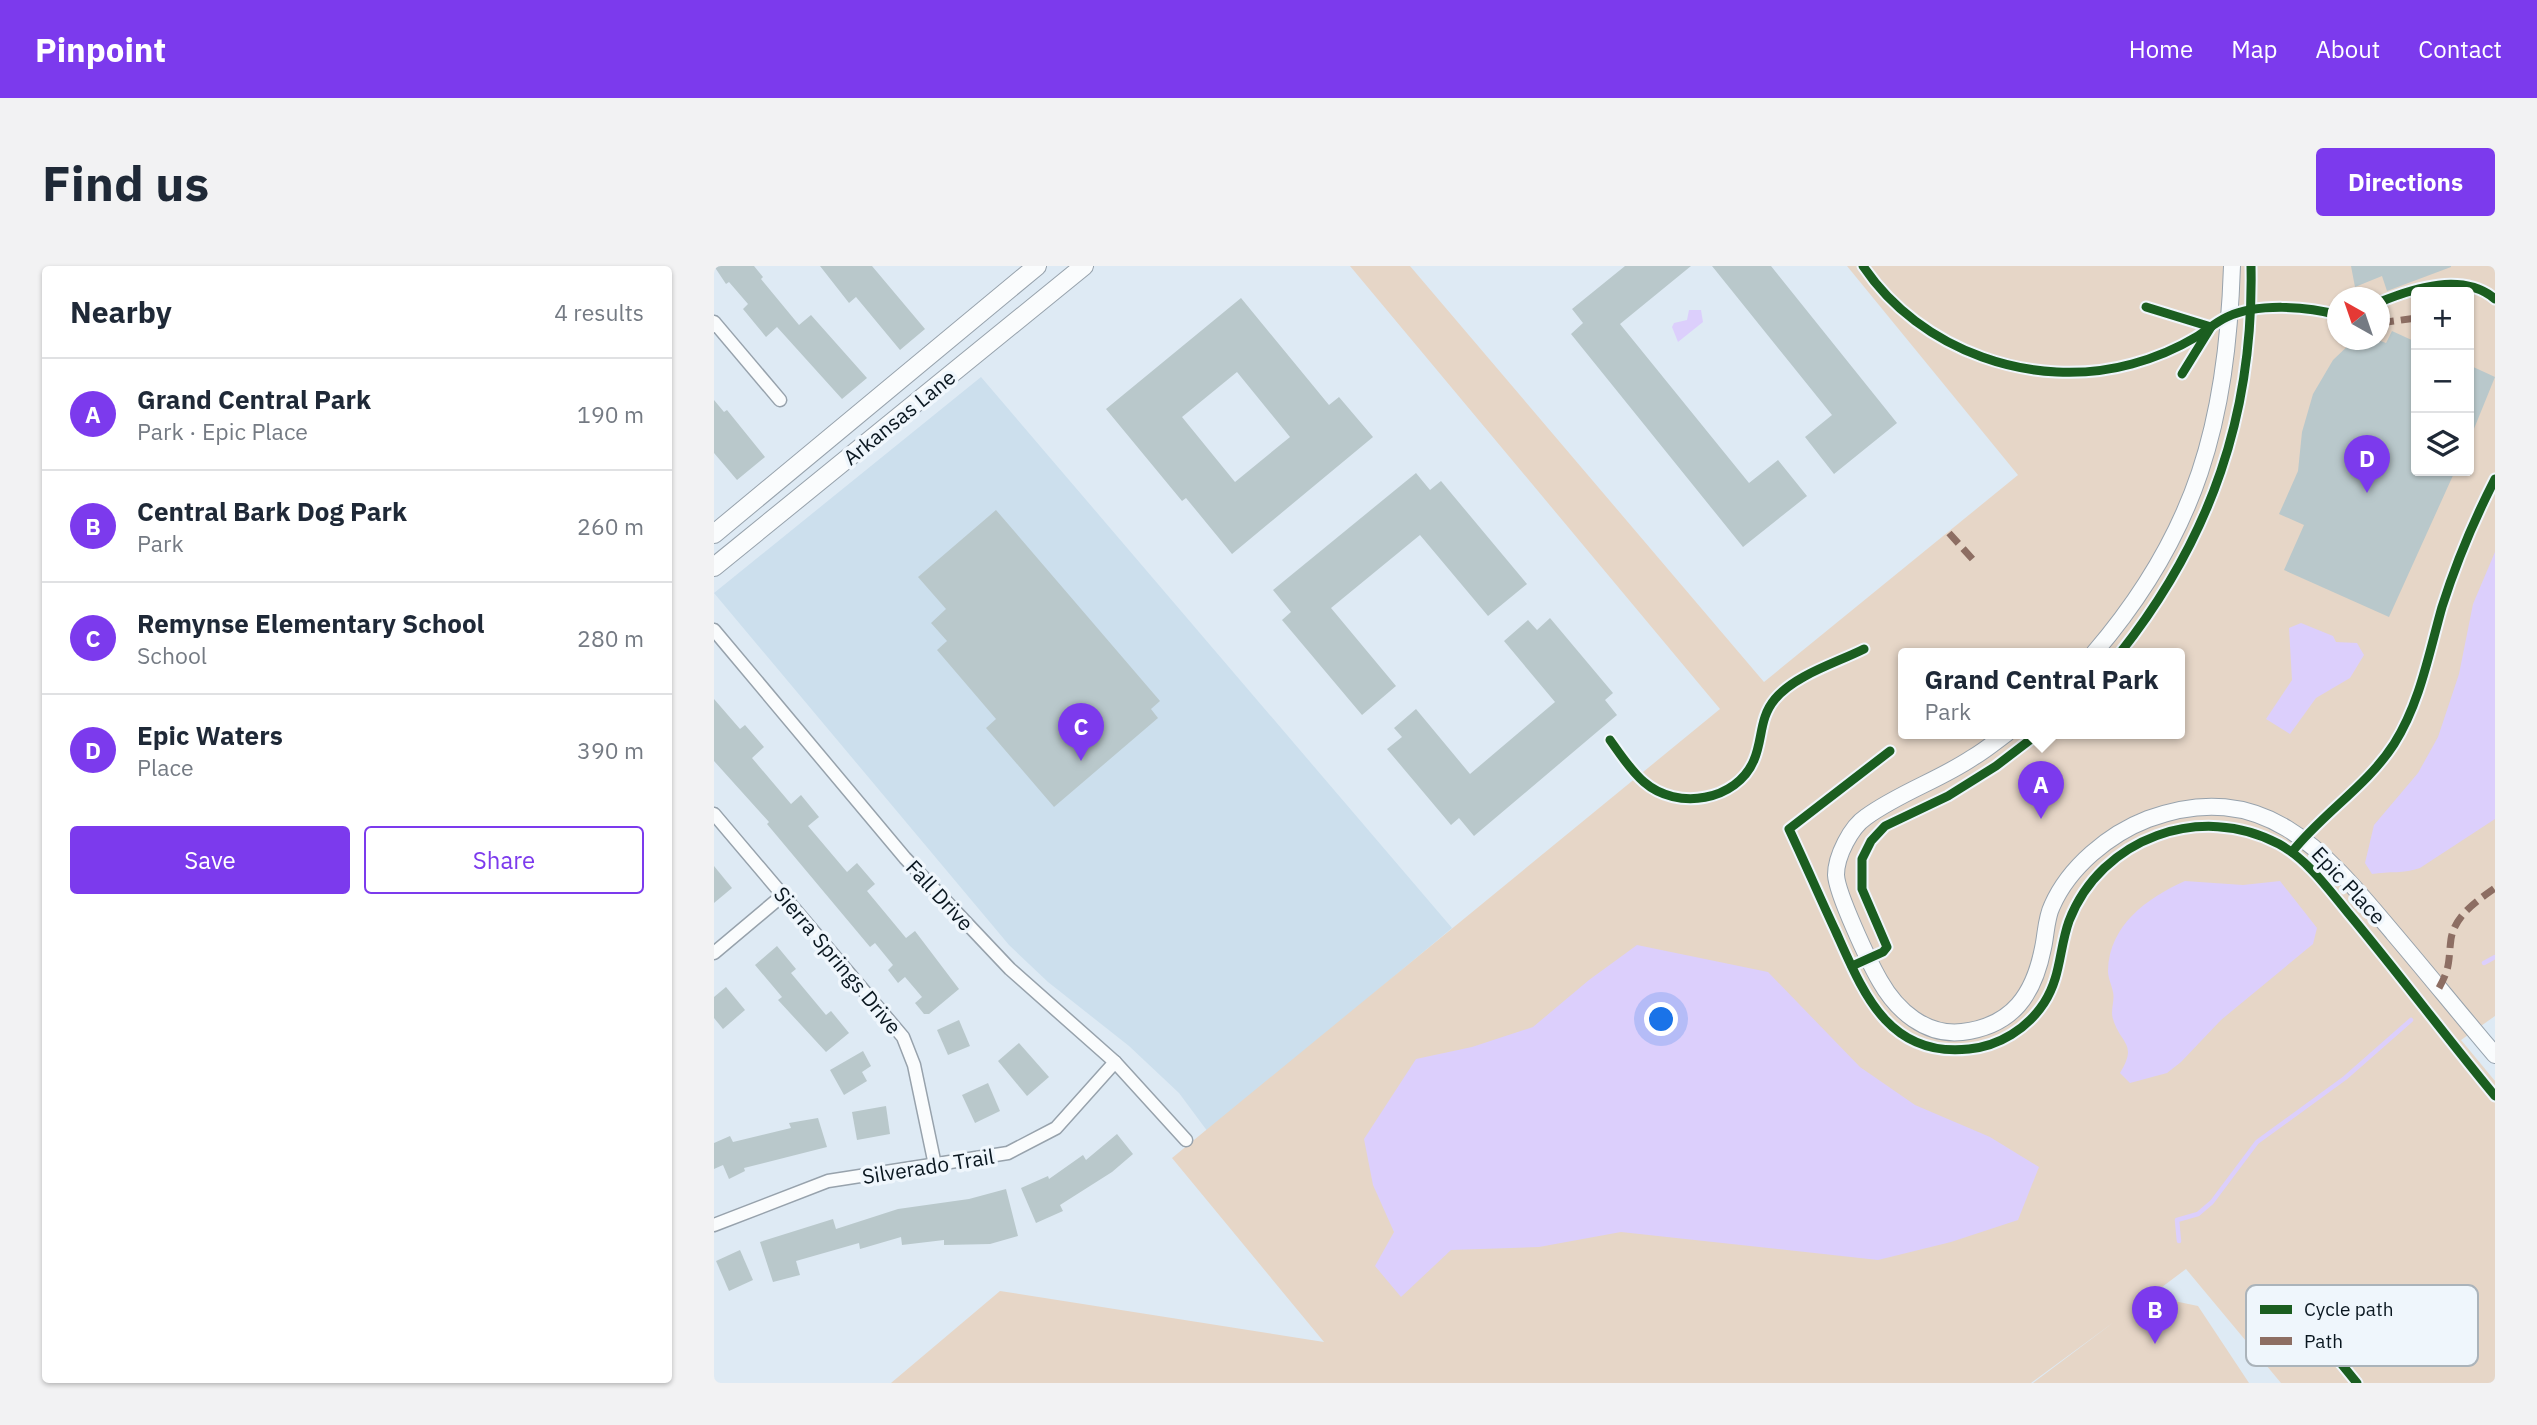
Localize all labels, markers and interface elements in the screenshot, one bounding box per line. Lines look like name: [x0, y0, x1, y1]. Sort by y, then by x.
text: Pinpoint: [35, 28, 166, 71]
text: Home: [2129, 33, 2193, 65]
text: Map: [2231, 33, 2277, 65]
text: About: [2315, 33, 2380, 65]
text: Contact: [2418, 33, 2502, 65]
button: Directions: [2316, 148, 2495, 216]
text: Find us: [42, 151, 209, 214]
north arrow: [2327, 287, 2390, 350]
map controls: [2411, 287, 2474, 476]
button: +: [2411, 287, 2474, 350]
text: Nearby: [70, 292, 172, 331]
text: 4 results: [554, 297, 644, 327]
button: −: [2411, 350, 2474, 413]
street label: Arkansas Lane: [837, 363, 961, 471]
text: Grand Central Park: [137, 382, 371, 416]
text: A: [85, 399, 101, 429]
text: 190 m: [577, 399, 644, 429]
button: layers: [2411, 413, 2474, 476]
text: Park · Epic Place: [137, 416, 308, 446]
pin: D: [2344, 435, 2390, 493]
text: Central Bark Dog Park: [137, 494, 407, 528]
text: B: [85, 511, 101, 541]
text: 260 m: [577, 511, 644, 541]
text: Park: [137, 528, 184, 558]
text: Remynse Elementary School: [137, 606, 484, 640]
text: C: [86, 623, 100, 653]
text: 280 m: [577, 623, 644, 653]
text: School: [137, 640, 207, 670]
popup: [1898, 648, 2185, 739]
text: Grand Central Park: [1925, 662, 2158, 696]
text: Park: [1925, 696, 1971, 726]
pin: C: [1058, 703, 1104, 761]
text: Epic Waters: [137, 718, 283, 752]
text: D: [85, 735, 101, 765]
text: 390 m: [577, 735, 644, 765]
text: Place: [137, 752, 194, 782]
pin: A: [2018, 761, 2064, 819]
button: Save: [70, 826, 350, 894]
button: Share: [364, 826, 644, 894]
street label: Epic Place: [2306, 840, 2392, 930]
street label: Fall Drive: [900, 854, 980, 936]
street label: Sierra Springs Drive: [768, 880, 908, 1040]
your location: [1644, 1002, 1678, 1036]
street label: Silverado Trail: [860, 1142, 996, 1190]
legend: [2246, 1285, 2478, 1366]
pin: B: [2132, 1286, 2178, 1344]
text: Cycle path: [2304, 1297, 2393, 1321]
text: Path: [2304, 1329, 2343, 1353]

